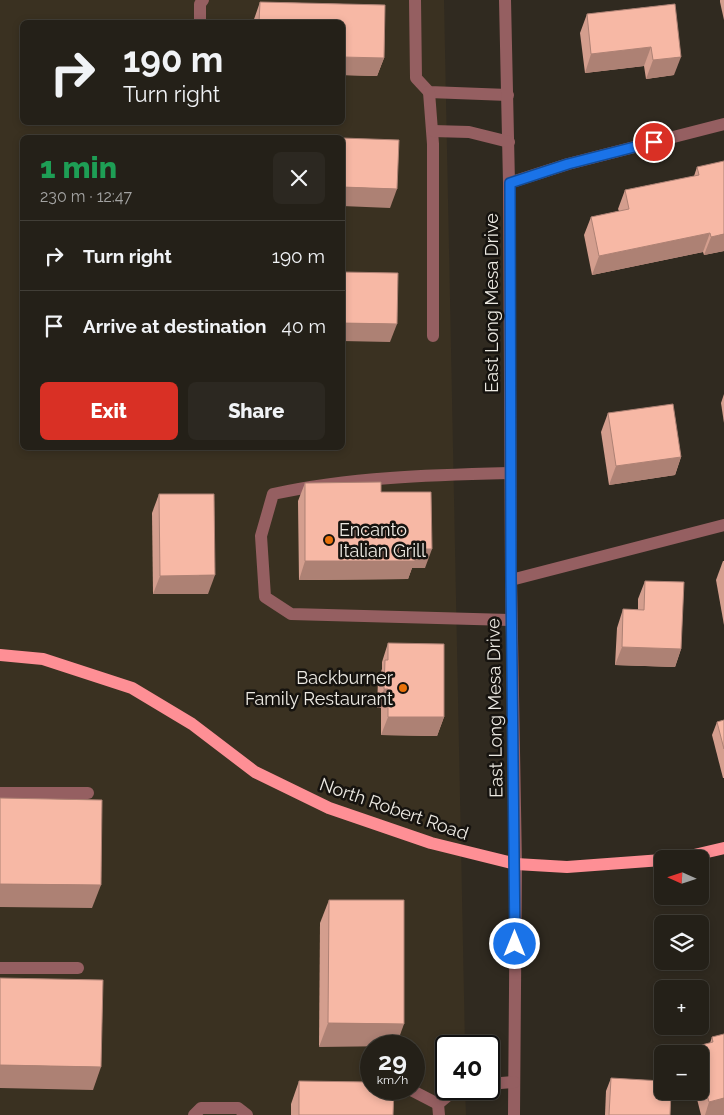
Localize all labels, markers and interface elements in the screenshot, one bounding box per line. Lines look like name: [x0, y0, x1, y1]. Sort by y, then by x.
text: 190 m: [123, 39, 223, 80]
icon: right: [40, 40, 105, 105]
text: Turn right: [123, 81, 220, 107]
pin: [633, 121, 675, 163]
icon: arrive: [640, 128, 668, 156]
text: 1 min: [40, 150, 117, 185]
button: close: [273, 152, 325, 204]
text: 230 m · 12:47: [40, 187, 132, 206]
street label: East Long Mesa Drive: [481, 213, 502, 393]
icon: right: [40, 242, 68, 270]
text: Turn right: [83, 245, 172, 267]
text: 190 m: [272, 245, 325, 267]
icon: arrive: [40, 312, 68, 340]
text: Arrive at destination: [83, 315, 267, 337]
text: 40 m: [282, 315, 326, 337]
button: Exit: [40, 382, 178, 440]
button: Share: [188, 382, 325, 440]
place label: Encanto Italian Grill: [339, 519, 426, 561]
marker: Encanto Italian Grill: [323, 534, 335, 546]
street label: East Long Mesa Drive: [482, 618, 507, 798]
place label: Backburner Family Restaurant: [245, 667, 394, 709]
marker: Backburner Family Restaurant: [397, 682, 409, 694]
street label: North Robert Road: [317, 773, 471, 844]
north arrow: [654, 850, 709, 905]
map controls: [654, 850, 709, 1100]
button: layers: [654, 915, 709, 970]
position arrow: [488, 917, 540, 969]
button: +: [654, 980, 709, 1035]
speed limit sign: 40: [435, 1035, 500, 1100]
button: −: [654, 1045, 709, 1100]
text: 29: [378, 1046, 407, 1076]
text: km/h: [377, 1073, 408, 1087]

